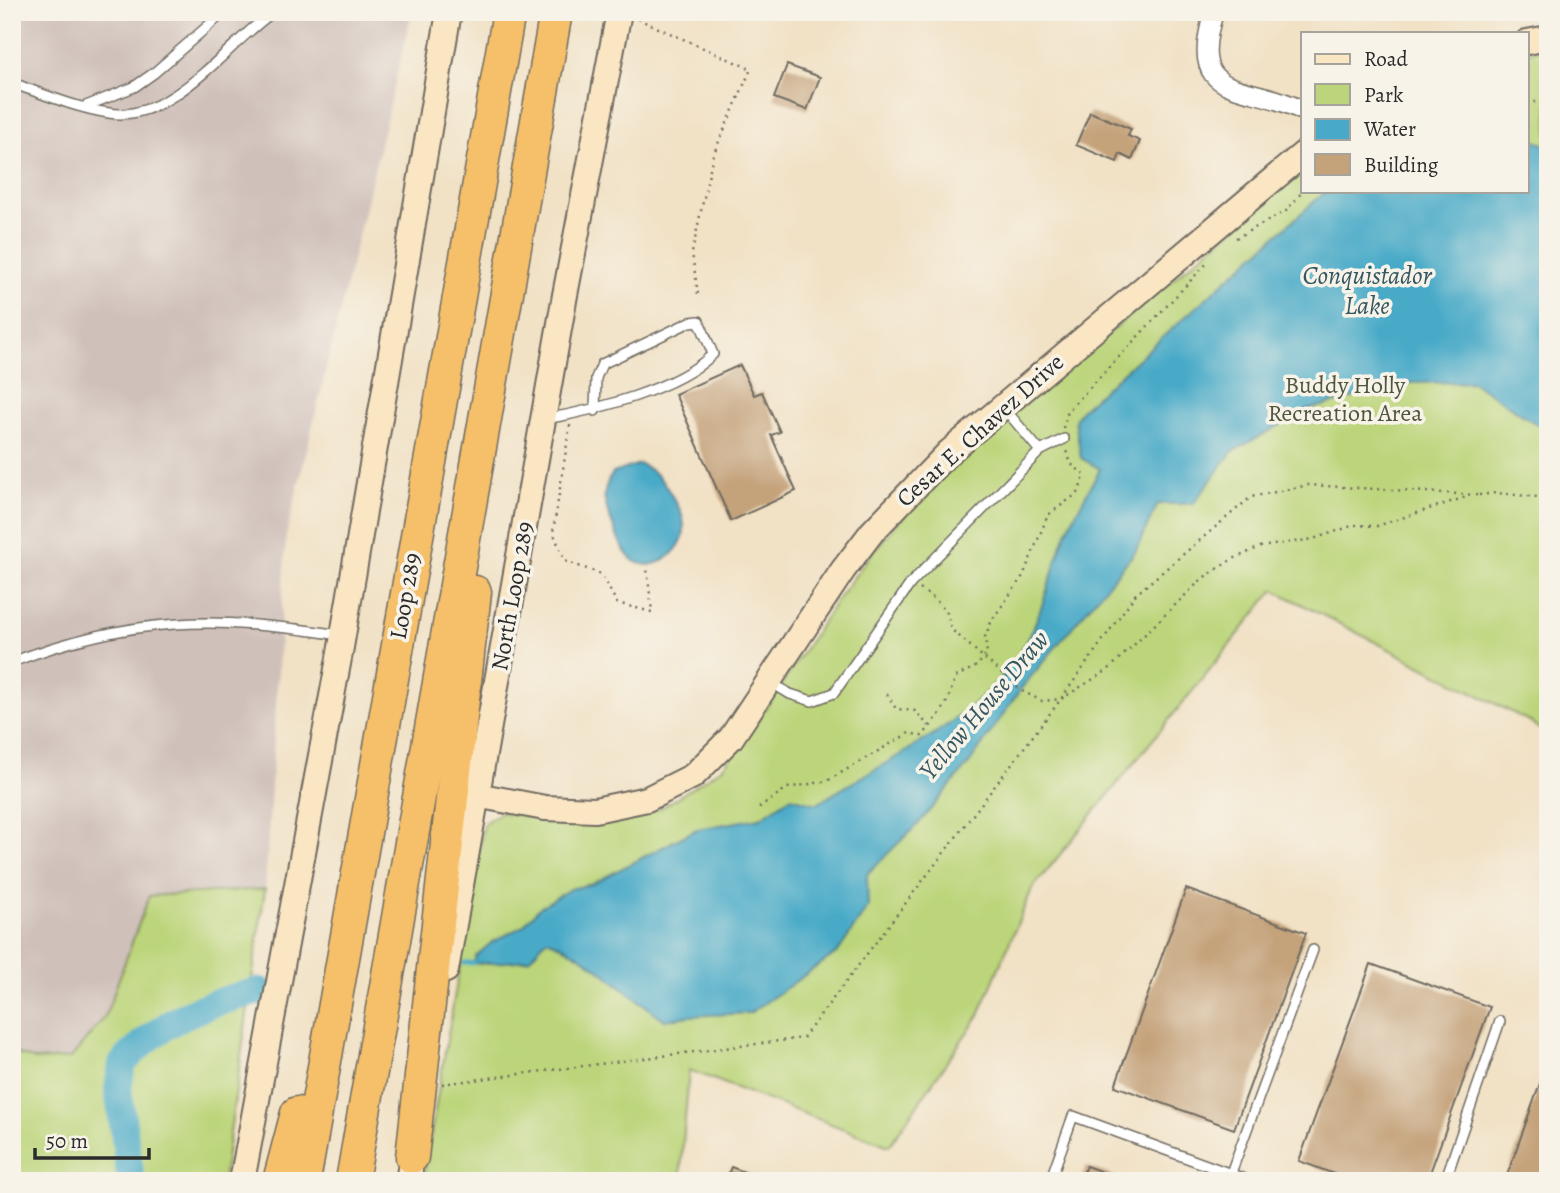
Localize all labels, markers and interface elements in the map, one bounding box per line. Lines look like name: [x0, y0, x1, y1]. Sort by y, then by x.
legend: [1301, 32, 1528, 192]
text: Road: [1364, 45, 1408, 73]
text: Park: [1364, 81, 1404, 109]
text: Water: [1363, 115, 1416, 143]
text: Building: [1364, 151, 1439, 179]
water label: Conquistador Lake: [1302, 258, 1433, 323]
street label: Cesar E. Chavez Drive: [889, 346, 1071, 514]
park label: Buddy Holly Recreation Area: [1268, 369, 1423, 429]
street label: North Loop 289: [483, 519, 541, 673]
street label: Loop 289: [382, 550, 428, 642]
water label: Yellow House Draw: [911, 623, 1057, 787]
scale bar: [35, 1116, 149, 1160]
text: 50 m: [46, 1127, 88, 1155]

